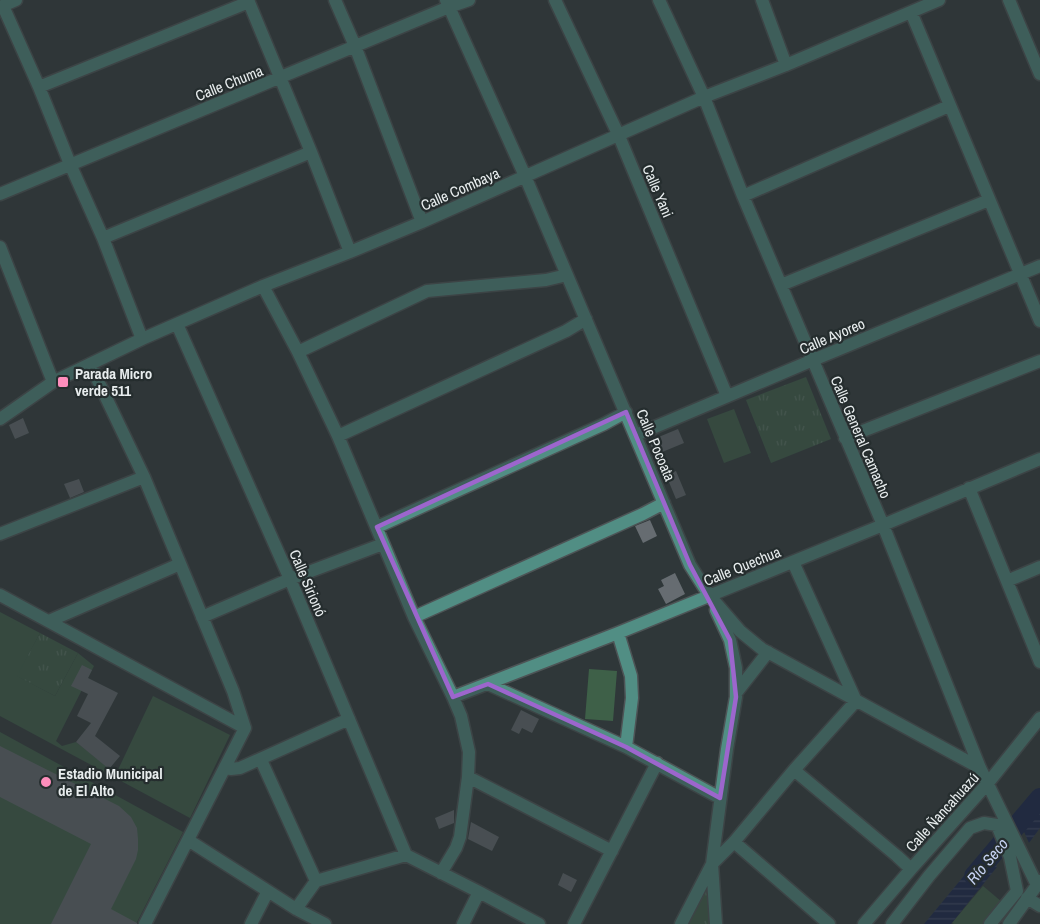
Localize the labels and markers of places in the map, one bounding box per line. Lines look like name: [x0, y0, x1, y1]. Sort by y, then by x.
place label: Parada Micro verde 511: [75, 363, 152, 401]
marker: Parada Micro verde 511: [56, 375, 70, 389]
place label: Estadio Municipal de El Alto: [58, 763, 163, 801]
marker: Estadio Municipal de El Alto: [39, 775, 53, 789]

